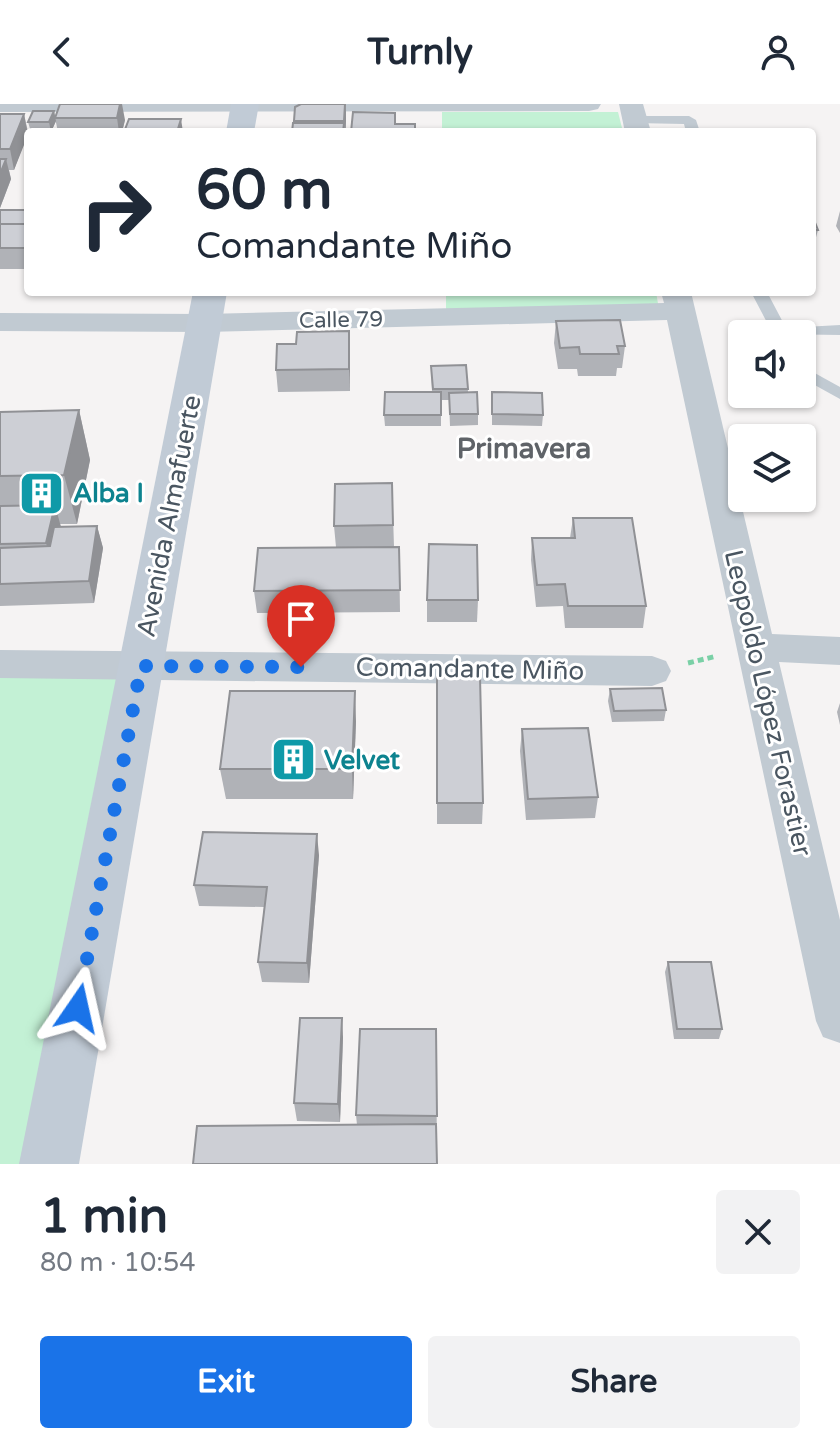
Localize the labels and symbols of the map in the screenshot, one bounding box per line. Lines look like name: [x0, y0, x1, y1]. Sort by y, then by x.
street label: Calle 79: [299, 306, 383, 334]
street label: Avenida Almafuerte: [130, 392, 208, 640]
district label: Primavera: [457, 432, 591, 466]
building icon: Alba I: [18, 469, 66, 517]
place label: Alba I: [73, 478, 144, 509]
street label: Leopoldo López Forastier: [718, 547, 818, 859]
pin: [267, 585, 335, 667]
street label: Comandante Miño: [355, 652, 585, 686]
building icon: Velvet: [269, 736, 317, 784]
place label: Velvet: [324, 745, 400, 776]
position arrow: [36, 966, 120, 1050]

